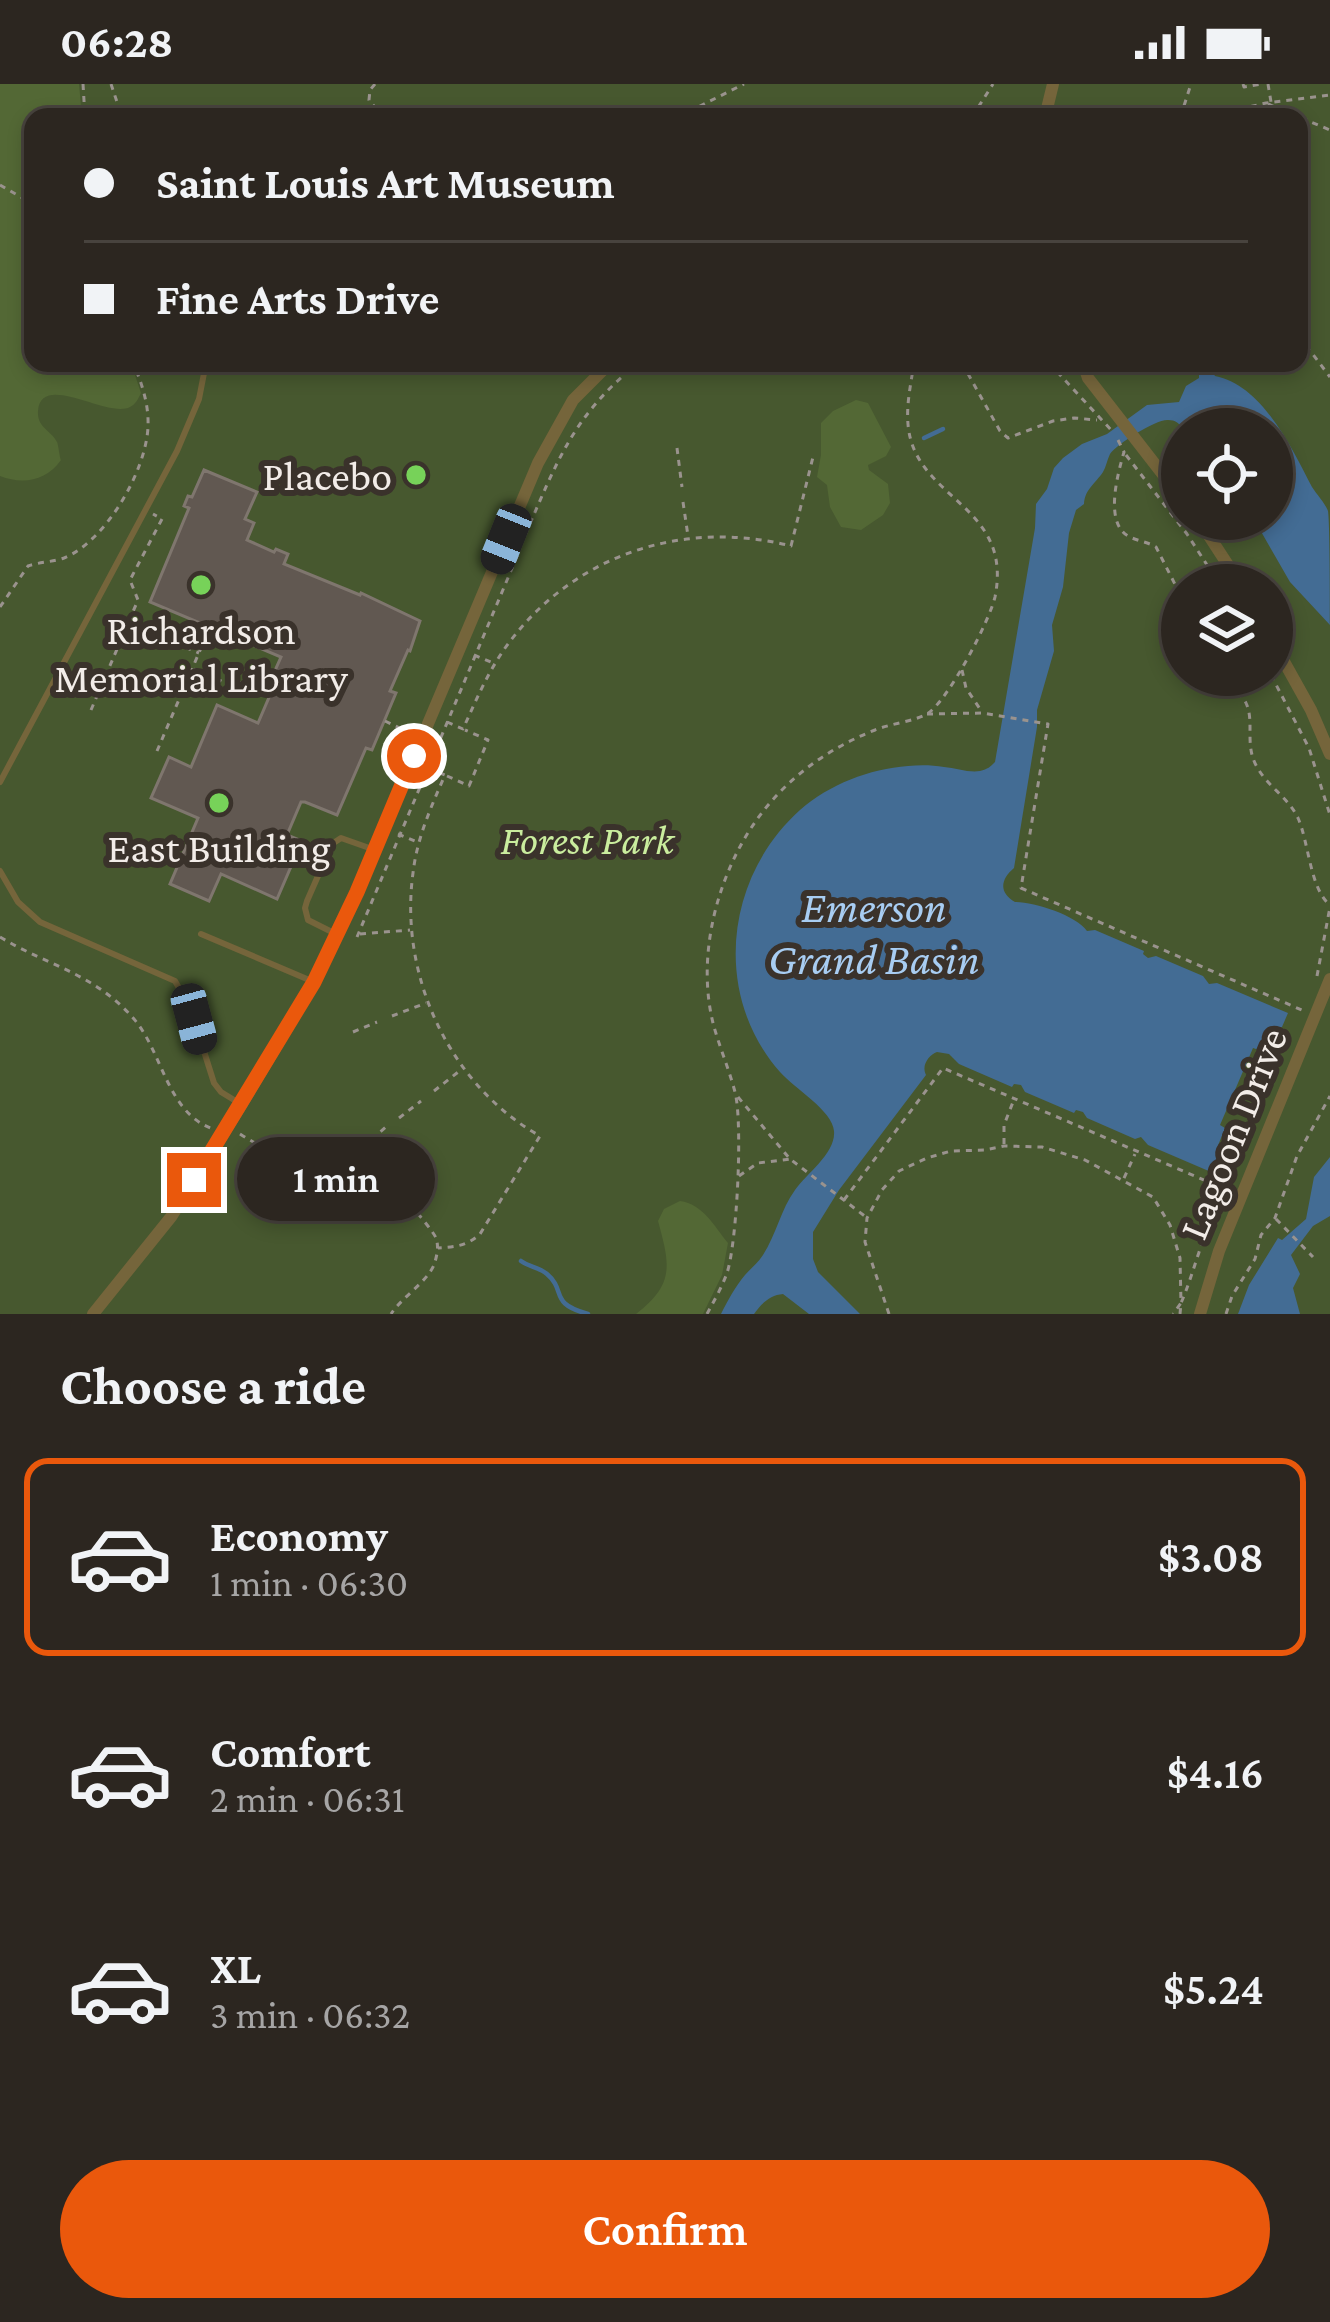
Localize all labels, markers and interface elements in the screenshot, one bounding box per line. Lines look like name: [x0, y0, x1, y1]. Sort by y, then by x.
text: 06:28: [60, 17, 174, 67]
text: Saint Louis Art Museum: [156, 158, 615, 208]
text: Fine Arts Drive: [156, 274, 439, 324]
map controls: [1161, 408, 1293, 696]
button: locate: [1161, 408, 1293, 540]
place label: Placebo: [263, 452, 392, 499]
marker: Placebo: [403, 462, 429, 488]
car: [476, 499, 536, 579]
button: layers: [1161, 564, 1293, 696]
marker: Richardson Memorial Library: [188, 572, 214, 598]
place label: Richardson Memorial Library: [54, 606, 348, 701]
route start: [387, 729, 441, 783]
marker: East Building: [206, 790, 232, 816]
park label: Forest Park: [500, 816, 675, 863]
place label: East Building: [107, 824, 331, 871]
water label: Emerson Grand Basin: [768, 882, 980, 984]
car: [167, 980, 221, 1058]
street label: Lagoon Drive: [1169, 1021, 1296, 1246]
callout: 1 min: [236, 1138, 434, 1222]
route end: [167, 1153, 221, 1207]
text: 1 min: [293, 1157, 379, 1200]
text: Choose a ride: [60, 1356, 366, 1416]
icon: car: [66, 1503, 174, 1611]
text: Economy: [210, 1511, 388, 1561]
text: $3.08: [1158, 1532, 1264, 1582]
text: 1 min · 06:30: [210, 1561, 408, 1604]
icon: car: [66, 1719, 174, 1827]
text: Comfort: [210, 1727, 371, 1777]
text: $4.16: [1167, 1748, 1264, 1798]
text: 2 min · 06:31: [210, 1777, 405, 1820]
icon: car: [66, 1935, 174, 2043]
text: XL: [210, 1943, 261, 1993]
text: $5.24: [1163, 1964, 1264, 2014]
text: 3 min · 06:32: [210, 1993, 410, 2036]
button: Confirm: [60, 2160, 1270, 2298]

